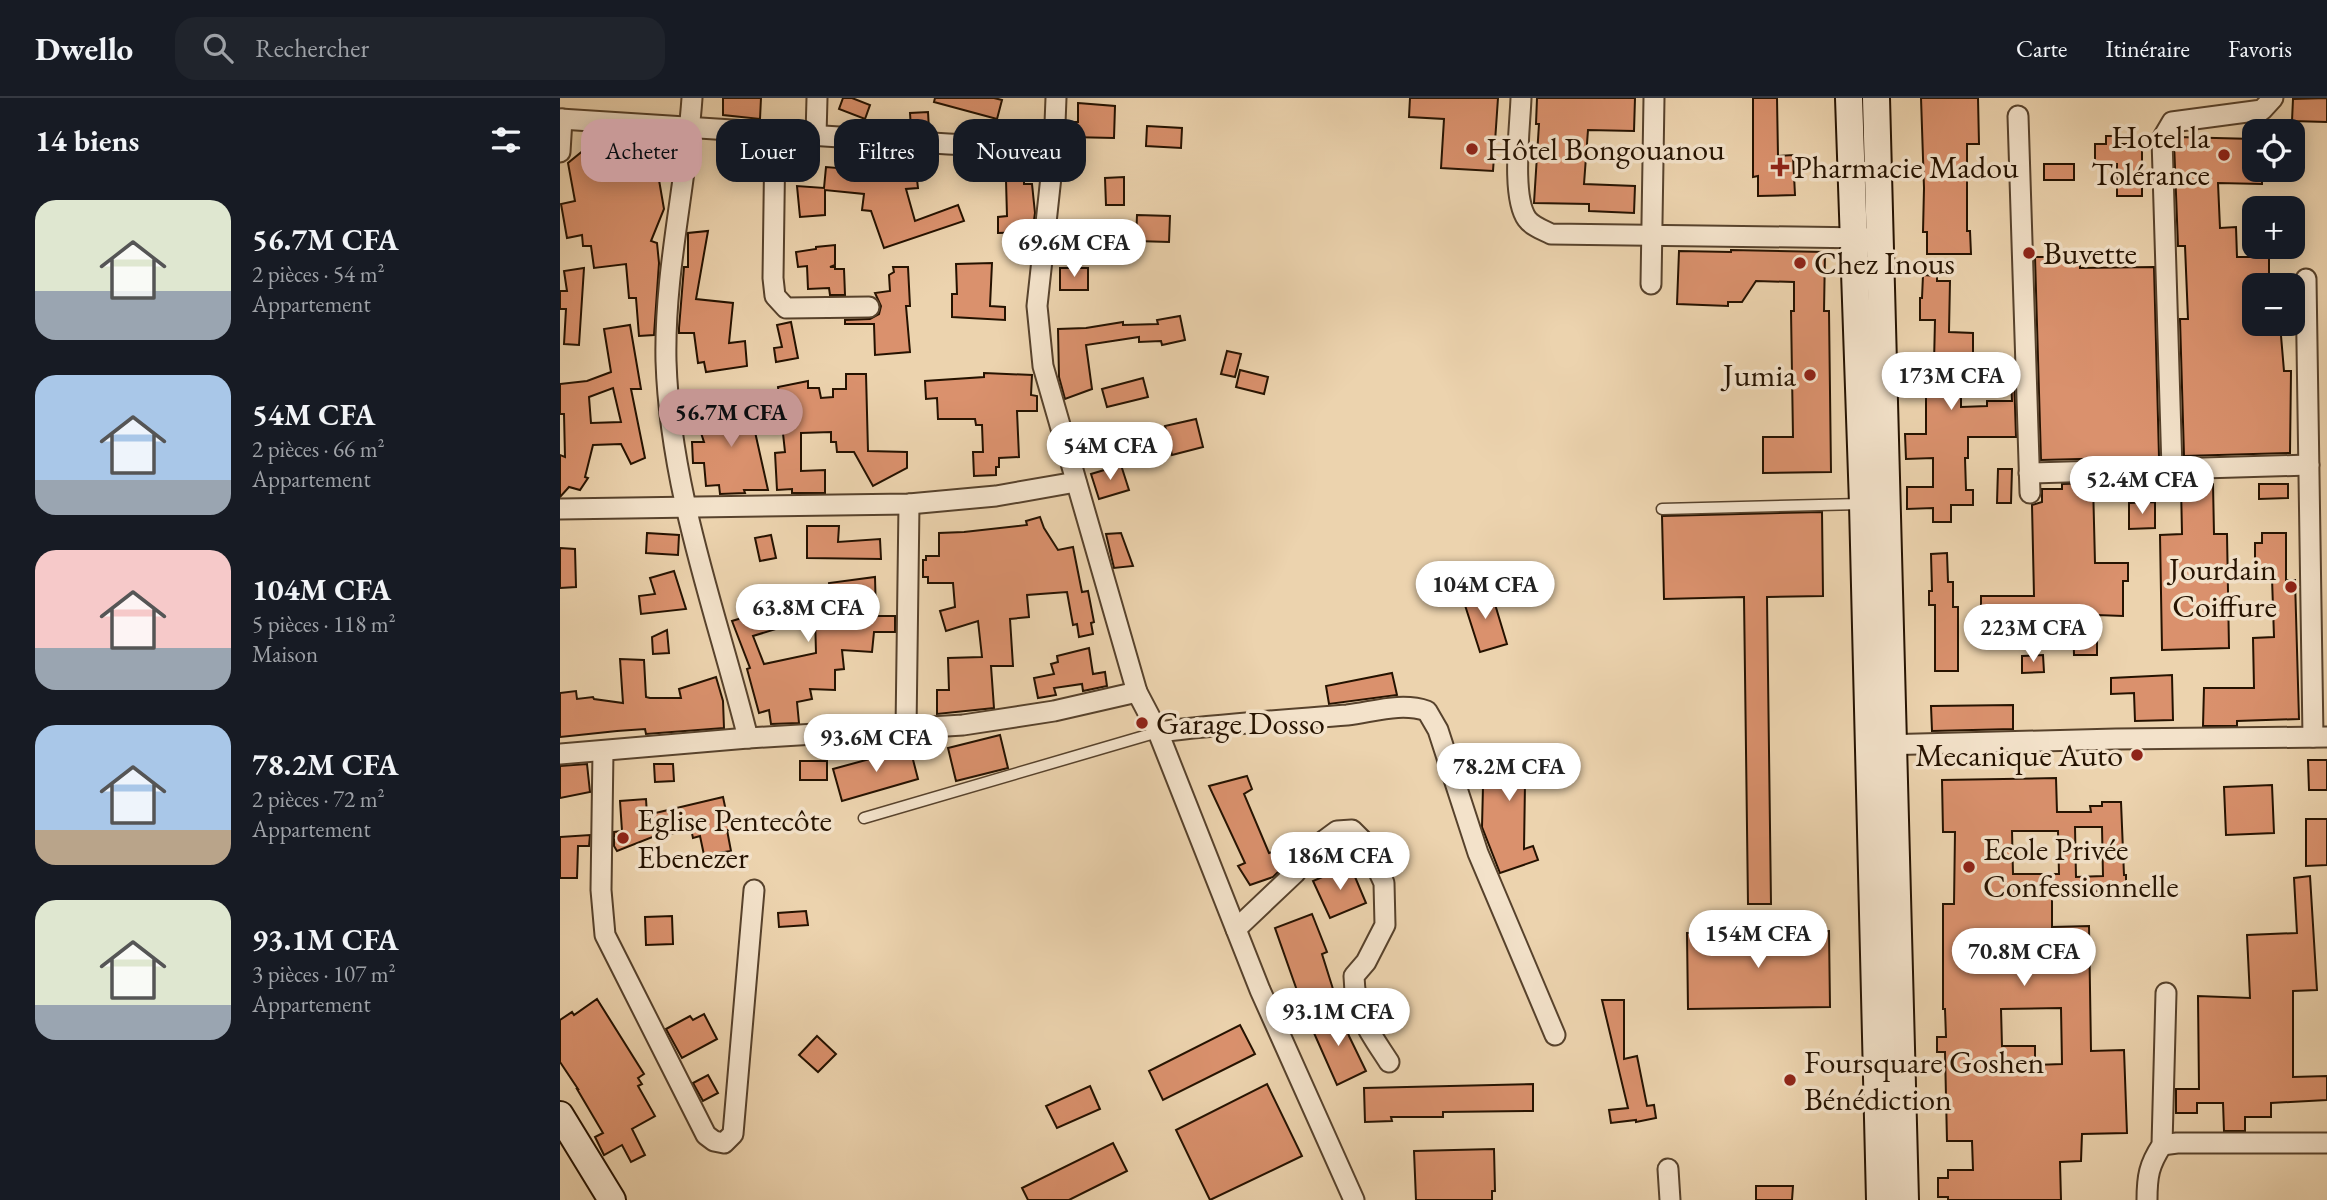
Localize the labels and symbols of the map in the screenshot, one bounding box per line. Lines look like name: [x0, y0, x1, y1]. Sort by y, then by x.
place label: Hotel la Tolérance: [2091, 116, 2210, 195]
place label: Hôtel Bongouanou: [1486, 128, 1725, 170]
marker: Hôtel Bongouanou: [1464, 141, 1480, 157]
place label: Pharmacie Madou: [1794, 146, 2019, 188]
marker: Hotel la Tolérance: [2216, 147, 2232, 163]
marker: Pharmacie Madou: [1772, 159, 1788, 175]
pin: 69.6M CFA: [994, 220, 1154, 279]
place label: Buvette: [2043, 232, 2137, 274]
place label: Chez Inous: [1814, 242, 1955, 284]
marker: Buvette: [2021, 245, 2037, 261]
marker: Chez Inous: [1792, 255, 1808, 271]
pin: 173M CFA: [1879, 352, 2023, 412]
place label: Jumia: [1720, 354, 1796, 396]
marker: Jumia: [1802, 367, 1818, 383]
pin: 56.7M CFA: [651, 390, 811, 449]
pin: 54M CFA: [1045, 422, 1175, 482]
pin: 52.4M CFA: [2062, 456, 2222, 516]
place label: Jourdain Coiffure: [2166, 548, 2277, 627]
pin: 104M CFA: [1413, 561, 1557, 621]
marker: Jourdain Coiffure: [2283, 579, 2299, 595]
pin: 63.8M CFA: [728, 584, 888, 644]
pin: 223M CFA: [1961, 604, 2105, 664]
place label: Garage Dosso: [1156, 702, 1325, 744]
pin: 93.6M CFA: [796, 714, 956, 774]
marker: Garage Dosso: [1134, 715, 1150, 731]
place label: Mecanique Auto: [1915, 734, 2123, 776]
pin: 78.2M CFA: [1429, 744, 1589, 803]
marker: Mecanique Auto: [2129, 747, 2145, 763]
place label: Eglise Pentecôte Ebenezer: [637, 799, 832, 878]
place label: Ecole Privée Confessionnelle: [1983, 828, 2179, 907]
marker: Eglise Pentecôte Ebenezer: [615, 830, 631, 846]
pin: 186M CFA: [1268, 832, 1412, 892]
marker: Ecole Privée Confessionnelle: [1961, 859, 1977, 875]
pin: 154M CFA: [1686, 910, 1830, 970]
pin: 70.8M CFA: [1944, 928, 2104, 988]
pin: 93.1M CFA: [1258, 988, 1418, 1048]
place label: Foursquare Goshen Bénédiction: [1804, 1041, 2045, 1120]
marker: Foursquare Goshen Bénédiction: [1782, 1072, 1798, 1088]

